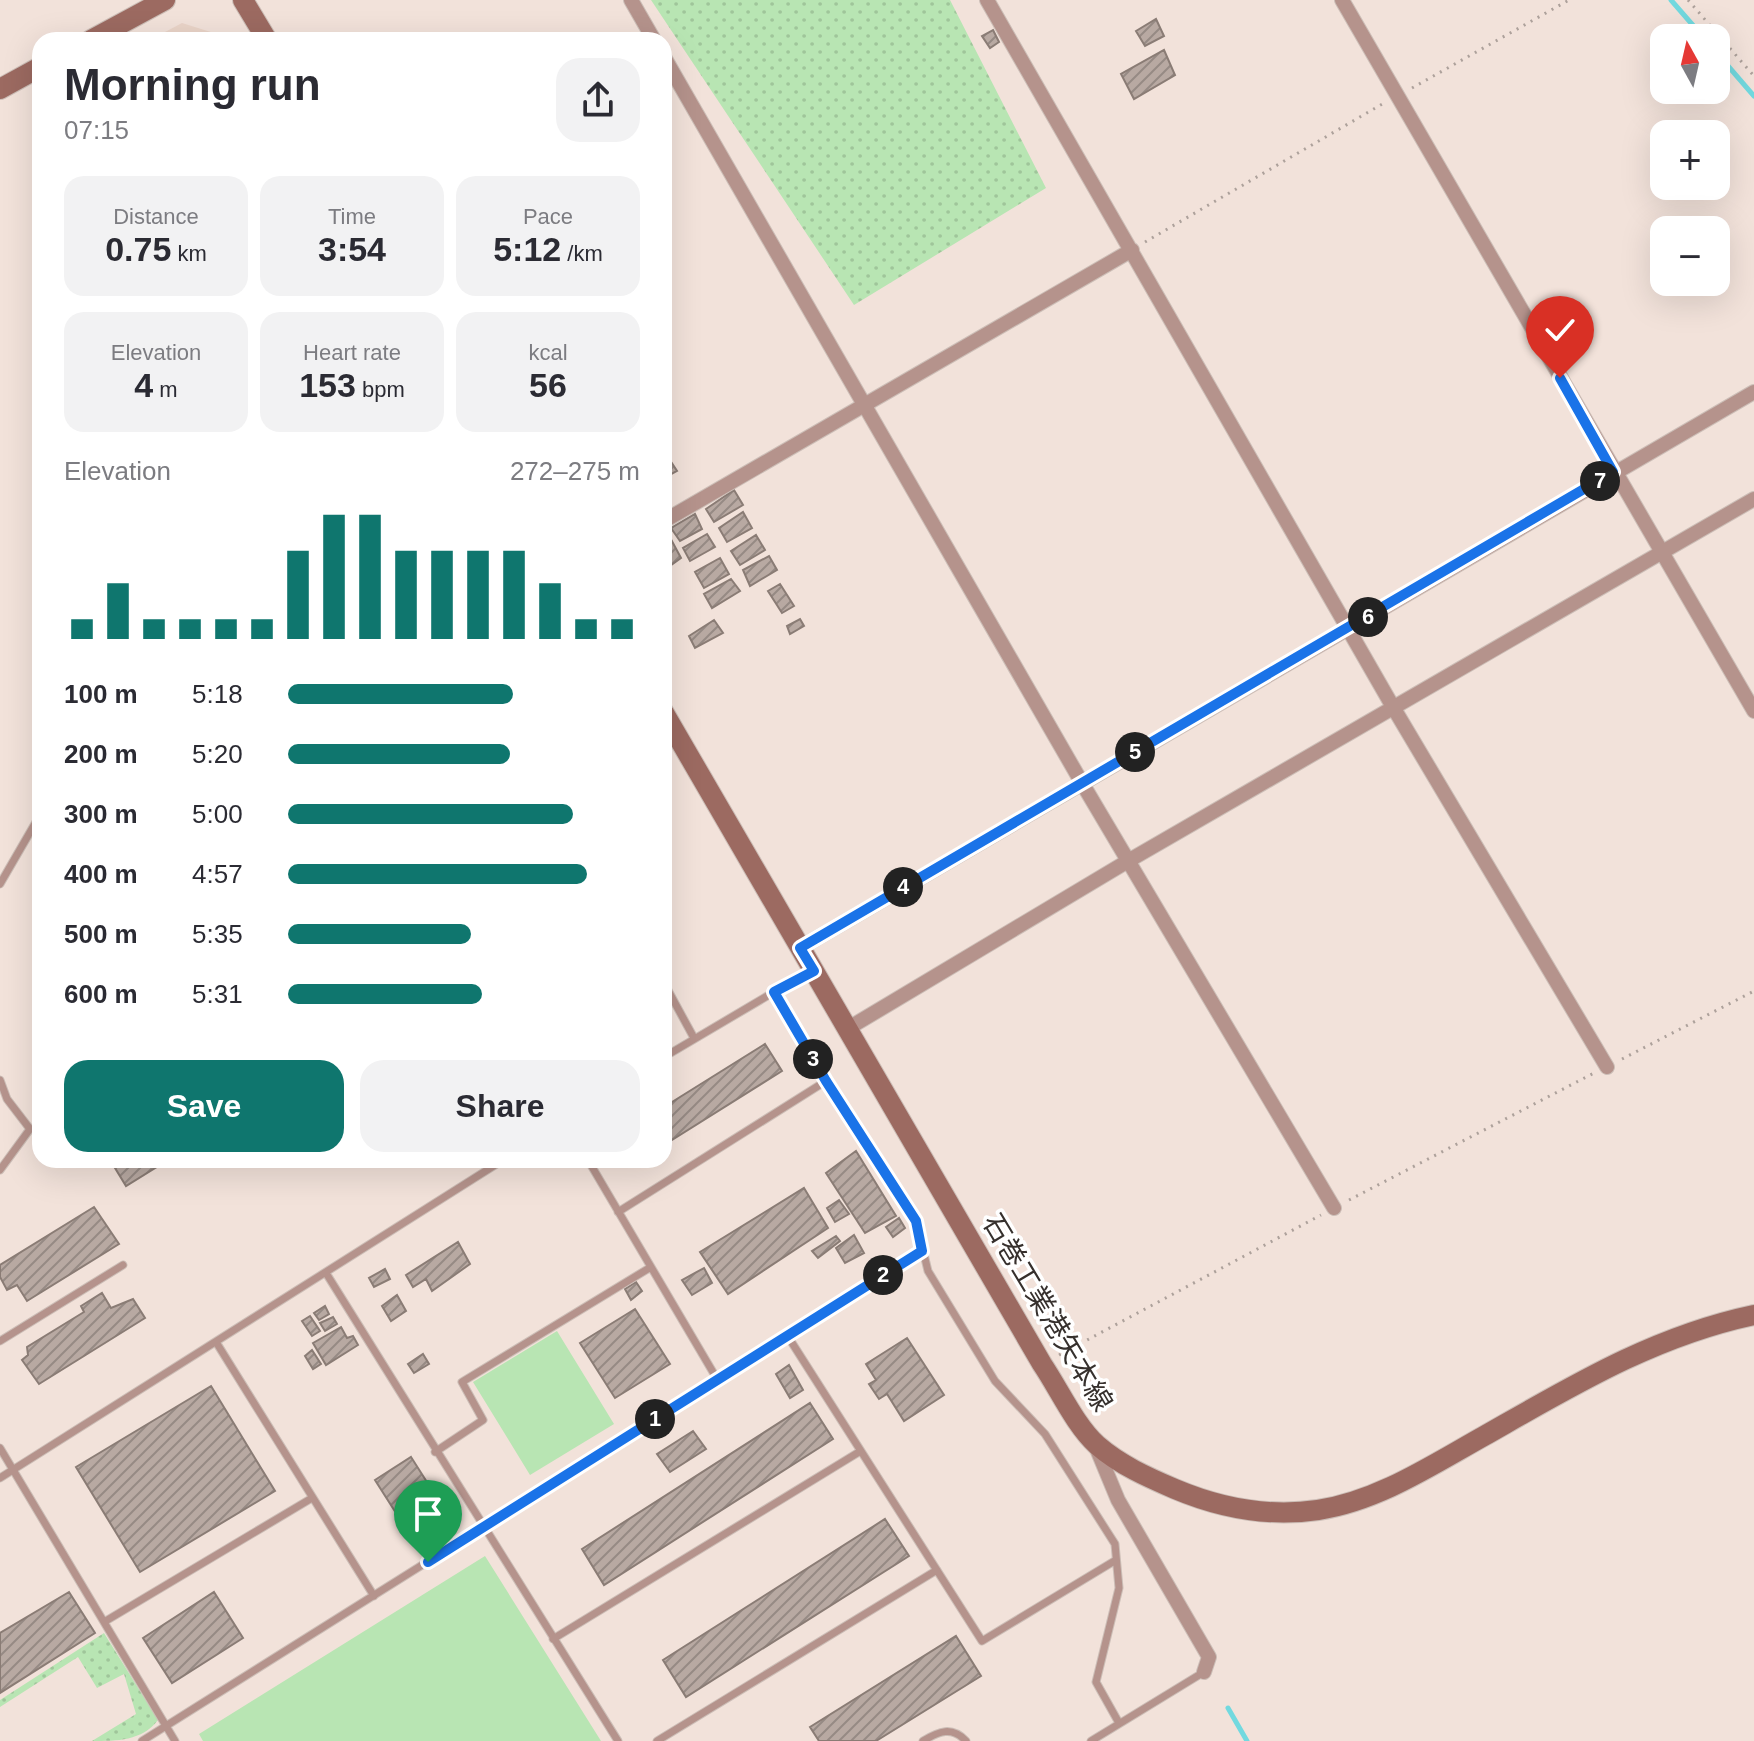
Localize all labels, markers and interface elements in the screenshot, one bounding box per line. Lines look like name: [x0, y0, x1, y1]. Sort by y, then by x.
north arrow: [1650, 24, 1730, 104]
map controls: [1650, 24, 1730, 296]
button: share: [556, 58, 640, 142]
text: Morning run: [64, 60, 321, 109]
text: 07:15: [64, 115, 129, 145]
button: +: [1650, 120, 1730, 200]
text: Distance: [113, 204, 199, 229]
text: Time: [328, 204, 376, 229]
text: Pace: [523, 204, 573, 229]
button: −: [1650, 216, 1730, 296]
text: 0.75: [105, 230, 171, 268]
text: 3:54: [318, 230, 386, 268]
text: 5:12: [493, 230, 561, 268]
text: km: [171, 241, 207, 266]
text: /km: [561, 241, 603, 266]
pin: [1526, 296, 1594, 378]
icon: check: [1538, 308, 1582, 352]
text: Elevation: [111, 340, 201, 365]
text: Heart rate: [303, 340, 401, 365]
text: kcal: [528, 340, 568, 365]
text: 4: [134, 366, 153, 404]
text: 153: [299, 366, 356, 404]
text: 56: [529, 366, 567, 404]
text: m: [153, 377, 178, 402]
text: bpm: [356, 377, 405, 402]
text: Elevation: [64, 456, 171, 486]
text: 272–275 m: [510, 456, 640, 486]
pin: 7: [1580, 461, 1620, 501]
text: 7: [1594, 468, 1606, 493]
pin: 6: [1348, 597, 1388, 637]
text: 6: [1362, 604, 1374, 629]
text: 100 m: [64, 679, 138, 709]
text: 5:18: [192, 679, 243, 709]
pin: 5: [1115, 732, 1155, 772]
text: 200 m: [64, 739, 138, 769]
text: 5:20: [192, 739, 243, 769]
text: 5: [1129, 739, 1141, 764]
text: 300 m: [64, 799, 138, 829]
text: 5:00: [192, 799, 243, 829]
text: 400 m: [64, 859, 138, 889]
text: 4:57: [192, 859, 243, 889]
pin: 4: [883, 867, 923, 907]
text: 4: [897, 874, 909, 899]
text: 500 m: [64, 919, 138, 949]
text: 5:35: [192, 919, 243, 949]
text: 600 m: [64, 979, 138, 1009]
text: 5:31: [192, 979, 243, 1009]
pin: 3: [793, 1039, 833, 1079]
text: 3: [807, 1046, 819, 1071]
button: Save: [64, 1060, 344, 1152]
button: Share: [360, 1060, 640, 1152]
street label: 石巻工業港矢本線: [977, 1208, 1119, 1416]
pin: 2: [863, 1255, 903, 1295]
text: 2: [877, 1262, 889, 1287]
pin: 1: [635, 1399, 675, 1439]
text: 1: [649, 1406, 661, 1431]
pin: [394, 1480, 462, 1562]
icon: arrive: [406, 1492, 450, 1536]

